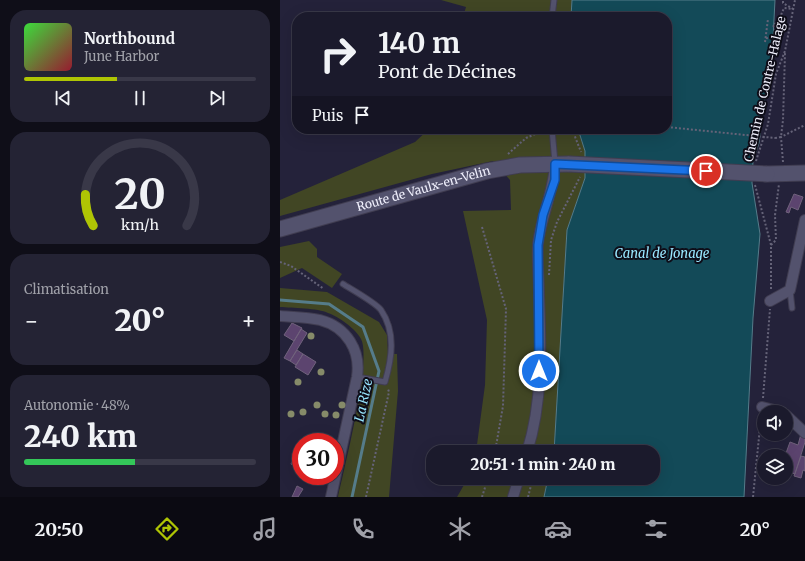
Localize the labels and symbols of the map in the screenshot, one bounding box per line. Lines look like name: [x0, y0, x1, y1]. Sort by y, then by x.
street label: Chemin de Contre-Halage: [740, 15, 789, 163]
pin: [689, 154, 723, 188]
street label: Route de Vaulx-en-Velin: [355, 162, 492, 214]
water label: Canal de Jonage: [615, 245, 710, 262]
position arrow: [518, 350, 560, 392]
water label: La Rize: [351, 377, 376, 423]
speed limit sign: 30: [292, 433, 344, 485]

